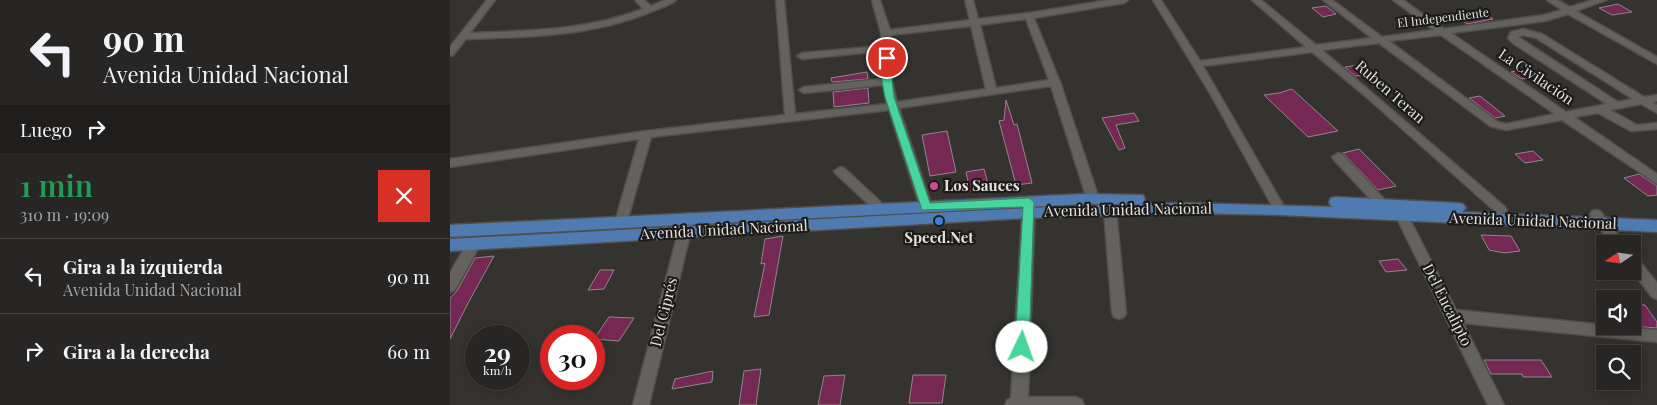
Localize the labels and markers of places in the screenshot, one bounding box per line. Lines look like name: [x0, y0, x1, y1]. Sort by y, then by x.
pin: [866, 37, 908, 79]
place label: Los Sauces: [944, 175, 1020, 195]
marker: Los Sauces: [928, 180, 940, 192]
marker: Speed.Net: [933, 215, 945, 227]
place label: Speed.Net: [904, 227, 974, 247]

